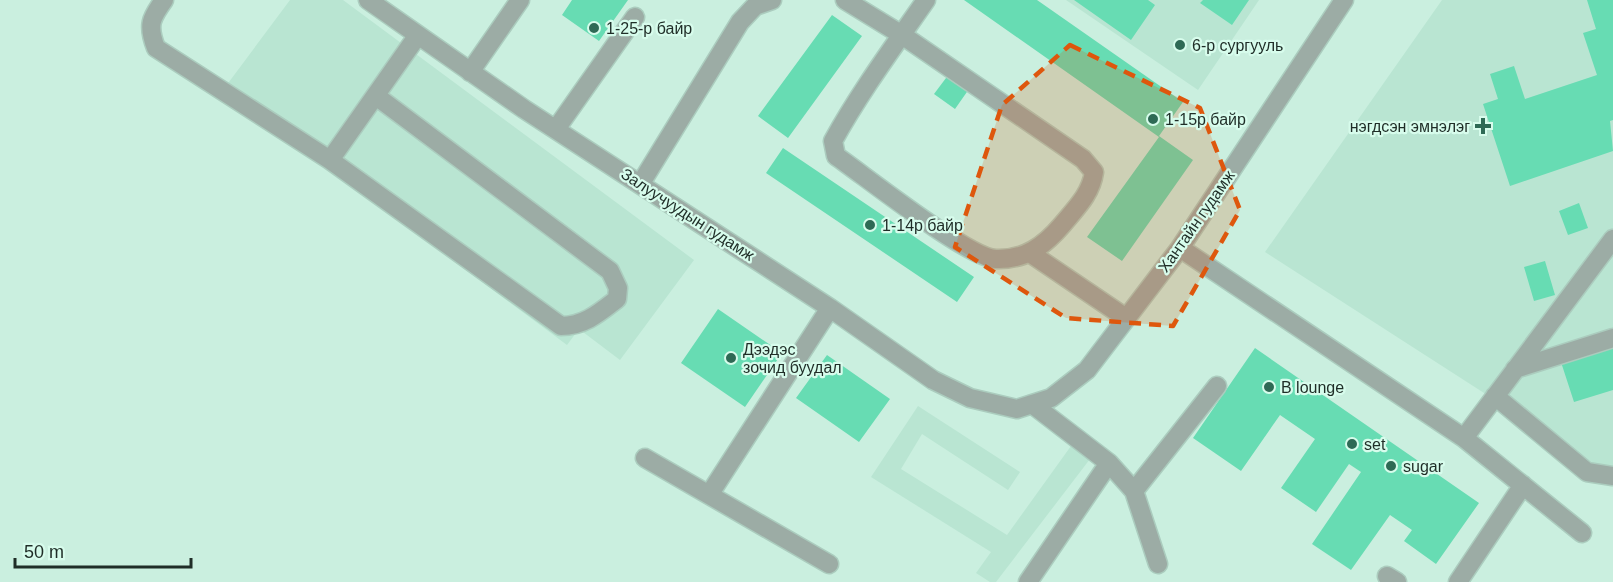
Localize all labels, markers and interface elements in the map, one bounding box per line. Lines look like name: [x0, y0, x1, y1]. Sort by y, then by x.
place label: 1-25-р байр: [606, 20, 692, 37]
marker: 1-25-р байр: [587, 21, 601, 35]
place label: 6-р сургууль: [1192, 37, 1283, 54]
marker: 6-р сургууль: [1173, 38, 1187, 52]
place label: 1-15р байр: [1165, 111, 1246, 128]
marker: 1-15р байр: [1146, 112, 1160, 126]
marker: нэгдсэн эмнэлэг: [1474, 117, 1492, 135]
place label: нэгдсэн эмнэлэг: [1350, 118, 1470, 135]
street label: Залуучуудын гудамж: [618, 165, 758, 264]
street label: Хантайн гудамж: [1155, 167, 1238, 275]
place label: 1-14р байр: [882, 217, 963, 234]
marker: 1-14р байр: [863, 218, 877, 232]
place label: Дээдэс зочид буудал: [743, 341, 842, 376]
marker: Дээдэс зочид буудал: [724, 351, 738, 365]
place label: B lounge: [1281, 379, 1344, 396]
marker: B lounge: [1262, 380, 1276, 394]
place label: set: [1364, 436, 1386, 453]
marker: set: [1345, 437, 1359, 451]
place label: sugar: [1403, 458, 1444, 475]
marker: sugar: [1384, 459, 1398, 473]
scale bar: [15, 531, 190, 569]
text: 50 m: [24, 542, 64, 562]

